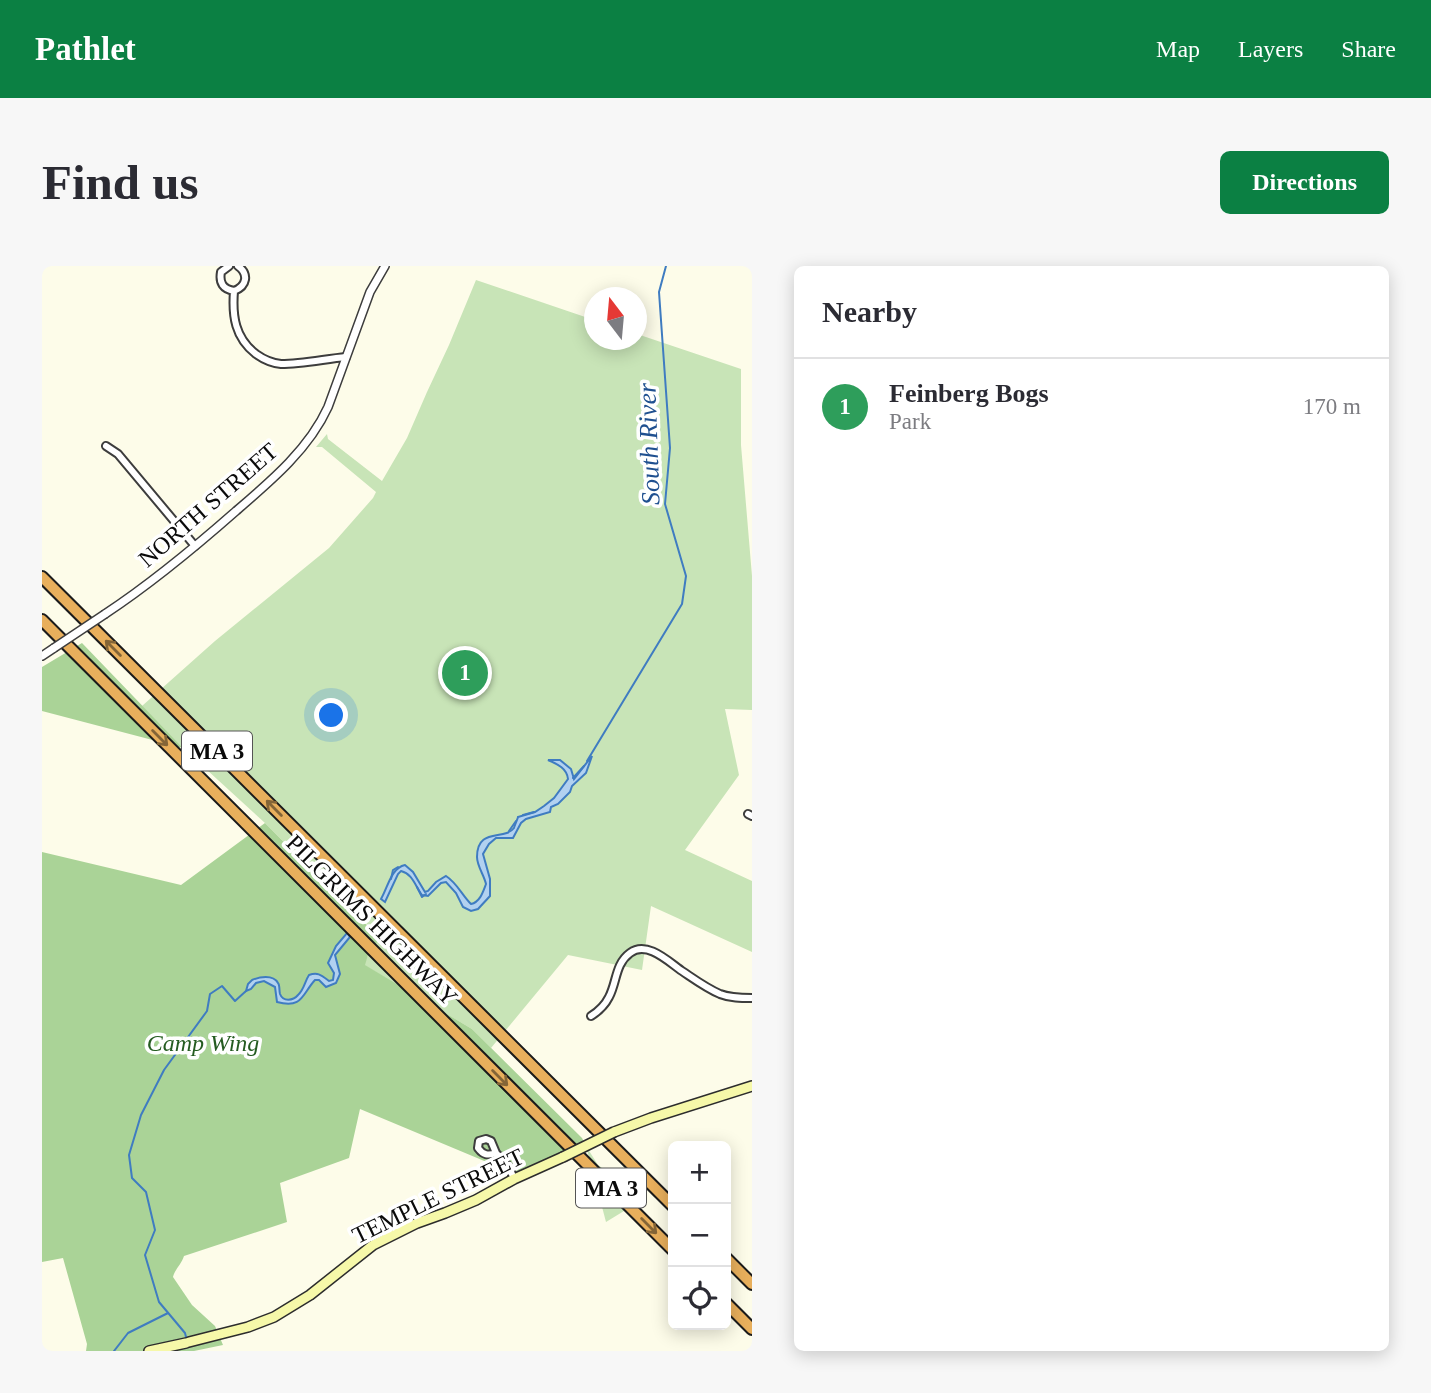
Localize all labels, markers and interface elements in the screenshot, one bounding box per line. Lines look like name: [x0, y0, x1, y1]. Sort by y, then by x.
text: Pathlet: [35, 31, 136, 67]
text: Map: [1156, 36, 1200, 62]
text: Layers: [1238, 36, 1303, 62]
text: Share: [1341, 36, 1396, 62]
button: Directions: [1220, 151, 1389, 214]
text: Find us: [42, 155, 199, 210]
north arrow: [584, 287, 647, 350]
text: Nearby: [822, 295, 917, 328]
text: Feinberg Bogs: [889, 379, 1049, 408]
water label: South River: [632, 382, 666, 505]
text: 1: [839, 394, 851, 419]
text: 170 m: [1303, 394, 1361, 419]
text: Park: [889, 409, 931, 434]
street label: NORTH STREET: [133, 437, 283, 572]
one-way arrow: [105, 639, 122, 656]
pin: 1: [442, 647, 488, 699]
your location: [314, 698, 348, 732]
one-way arrow: [151, 729, 168, 746]
road number: MA 3: [182, 732, 252, 771]
one-way arrow: [265, 800, 282, 817]
street label: PILGRIMS HIGHWAY: [281, 829, 463, 1011]
park label: Camp Wing: [147, 1030, 259, 1056]
one-way arrow: [492, 1069, 509, 1086]
map controls: [668, 1141, 731, 1330]
button: +: [668, 1141, 731, 1204]
street label: TEMPLE STREET: [348, 1143, 528, 1249]
road number: MA 3: [576, 1169, 646, 1208]
button: −: [668, 1204, 731, 1267]
one-way arrow: [640, 1217, 657, 1234]
button: locate: [668, 1267, 731, 1330]

